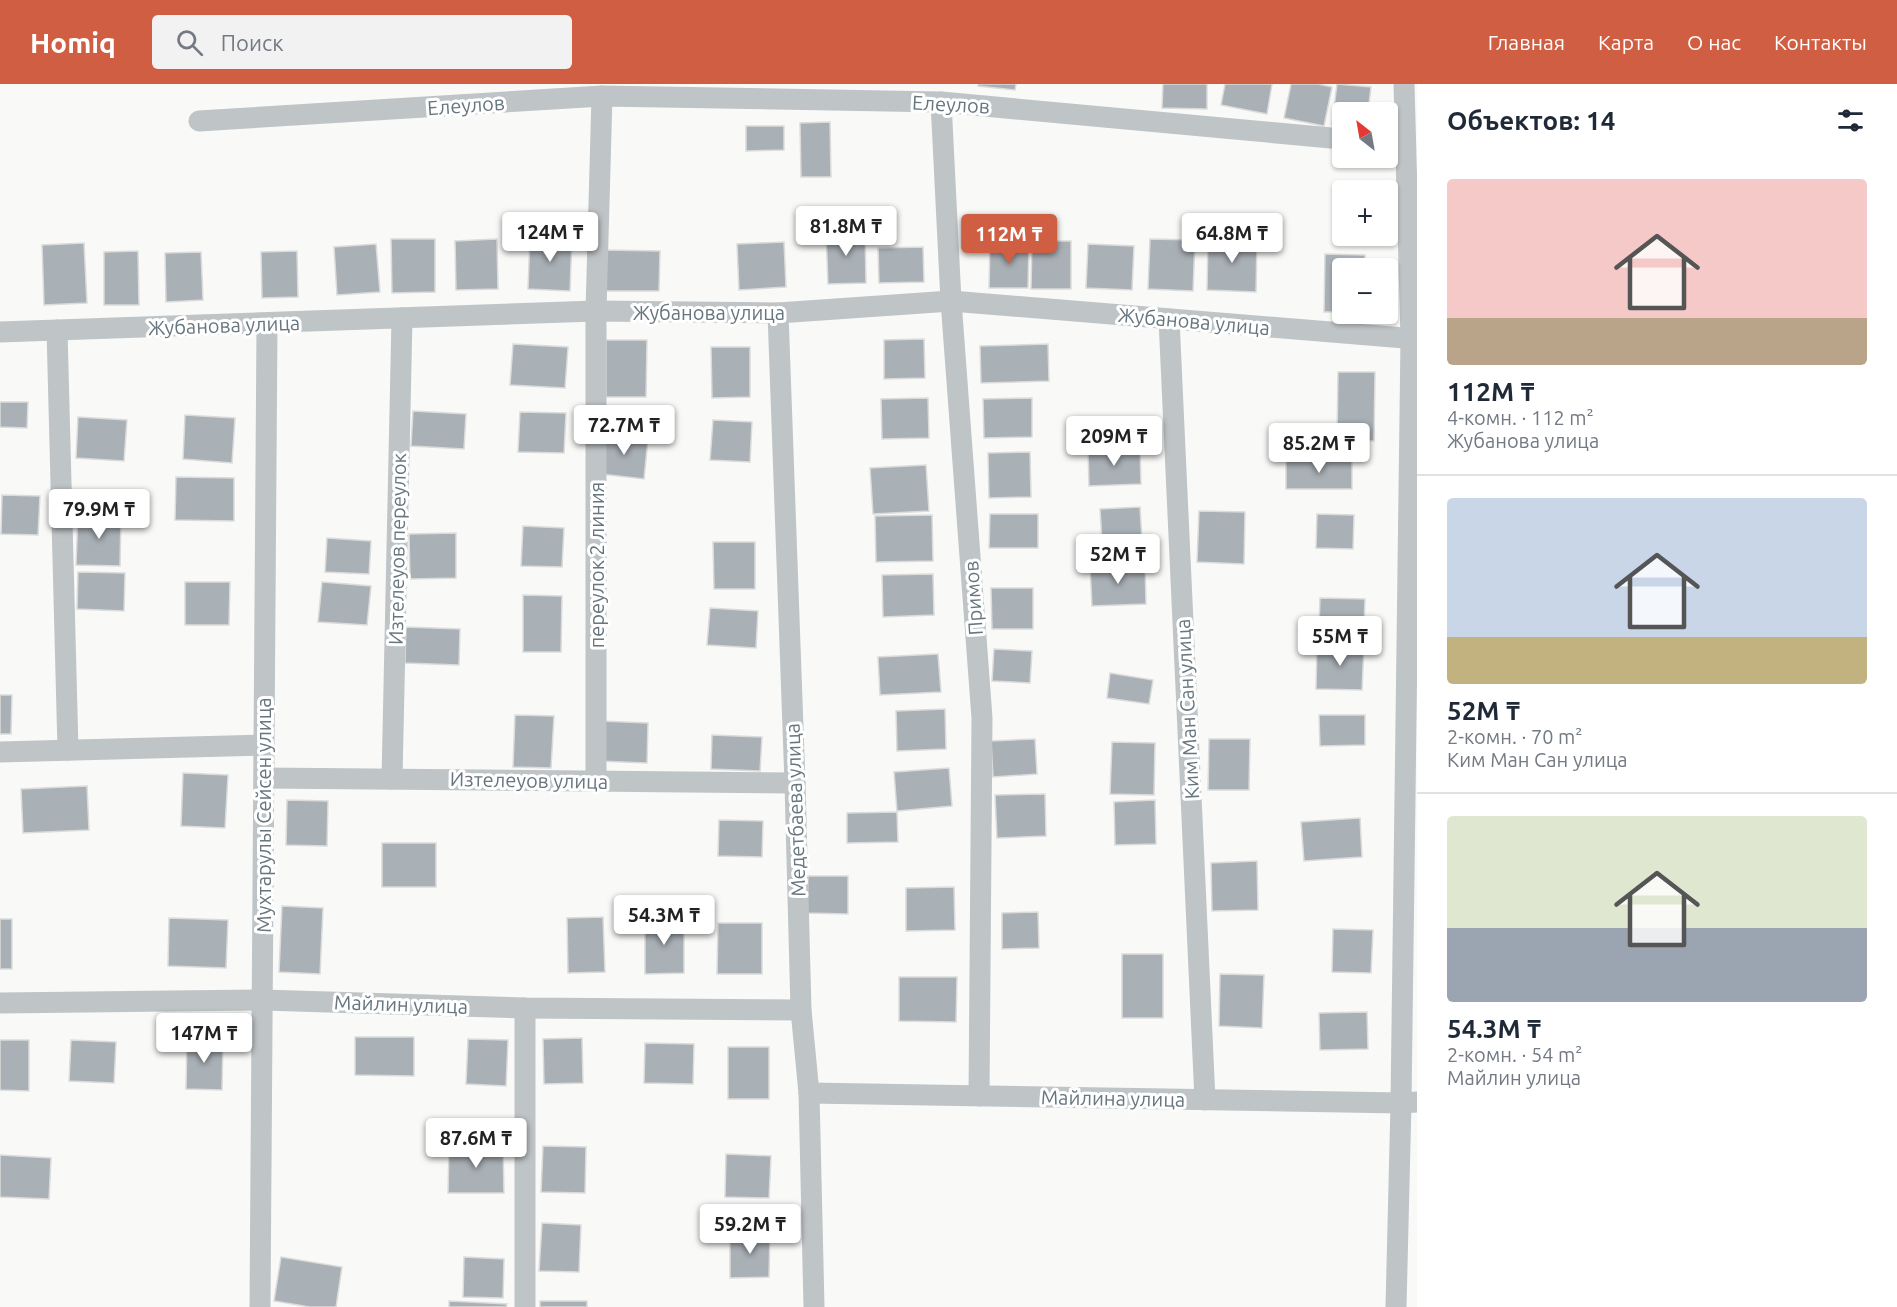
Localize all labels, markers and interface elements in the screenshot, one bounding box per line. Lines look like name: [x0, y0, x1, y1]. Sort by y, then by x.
search box: [152, 15, 572, 69]
icon: search: [173, 26, 206, 59]
text: Homiq: [30, 27, 116, 58]
text: Поиск: [221, 30, 284, 55]
text: Главная: [1488, 30, 1565, 54]
text: Карта: [1598, 30, 1654, 54]
text: О нас: [1687, 30, 1741, 54]
text: Контакты: [1774, 30, 1867, 54]
street label: Елеулов: [912, 90, 990, 118]
street label: Елеулов: [426, 91, 506, 119]
north arrow: [1332, 102, 1398, 168]
map controls: [1332, 102, 1398, 324]
icon: filters: [1834, 104, 1867, 137]
text: Объектов: 14: [1447, 106, 1615, 135]
button: +: [1332, 180, 1398, 246]
pin: 81.8M ₸: [791, 206, 901, 257]
pin: 124M ₸: [501, 212, 599, 263]
pin: 64.8M ₸: [1177, 213, 1287, 264]
text: 81.8M ₸: [810, 214, 882, 237]
pin: 112M ₸: [960, 214, 1058, 265]
icon: home: [1603, 218, 1711, 326]
text: 124M ₸: [516, 220, 584, 243]
text: 64.8M ₸: [1196, 221, 1268, 244]
text: 112M ₸: [975, 222, 1043, 245]
button: −: [1332, 258, 1398, 324]
street label: Жубанова улица: [633, 301, 785, 324]
street label: Жубанова улица: [1117, 303, 1271, 339]
street label: Жубанова улица: [148, 311, 300, 339]
text: 112M ₸: [1447, 377, 1535, 406]
pin: 72.7M ₸: [569, 405, 679, 456]
text: 4-комн. · 112 m²: [1447, 406, 1594, 429]
text: 72.7M ₸: [588, 413, 660, 436]
pin: 209M ₸: [1065, 416, 1163, 467]
pin: 85.2M ₸: [1264, 423, 1374, 474]
text: 209M ₸: [1080, 424, 1148, 447]
text: Жубанова улица: [1447, 429, 1599, 452]
text: 85.2M ₸: [1283, 431, 1355, 454]
street label: Изтелеуов переулок: [384, 453, 410, 645]
street label: переулок 2 линия: [585, 482, 608, 648]
pin: 79.9M ₸: [44, 489, 154, 540]
text: 79.9M ₸: [63, 497, 135, 520]
pin: 52M ₸: [1076, 534, 1160, 585]
icon: home: [1603, 537, 1711, 645]
text: 52M ₸: [1090, 542, 1146, 565]
street label: Примов: [959, 560, 987, 636]
pin: 55M ₸: [1298, 616, 1382, 667]
street label: Ким Ман Сан улица: [1171, 618, 1203, 800]
text: 55M ₸: [1312, 624, 1368, 647]
text: 52M ₸: [1447, 696, 1520, 725]
street label: Мухтарулы Сейсен улица: [252, 697, 275, 933]
street label: Медетбаева улица: [780, 723, 810, 897]
text: 2-комн. · 70 m²: [1447, 725, 1582, 748]
text: Ким Ман Сан улица: [1447, 748, 1628, 771]
street label: Изтелеуов улица: [450, 767, 608, 793]
icon: home: [1603, 855, 1711, 963]
pin: 54.3M ₸: [609, 895, 719, 946]
text: 54.3M ₸: [628, 903, 700, 926]
street label: Майлин улица: [334, 990, 468, 1018]
pin: 147M ₸: [155, 1013, 253, 1064]
text: 54.3M ₸: [1447, 1014, 1541, 1043]
text: 147M ₸: [170, 1021, 238, 1044]
text: 2-комн. · 54 m²: [1447, 1043, 1582, 1066]
text: Майлин улица: [1447, 1066, 1581, 1089]
street label: Майлина улица: [1041, 1085, 1185, 1111]
pin: 87.6M ₸: [421, 1118, 531, 1169]
text: 87.6M ₸: [440, 1126, 512, 1149]
pin: 59.2M ₸: [695, 1204, 805, 1255]
text: 59.2M ₸: [714, 1212, 786, 1235]

